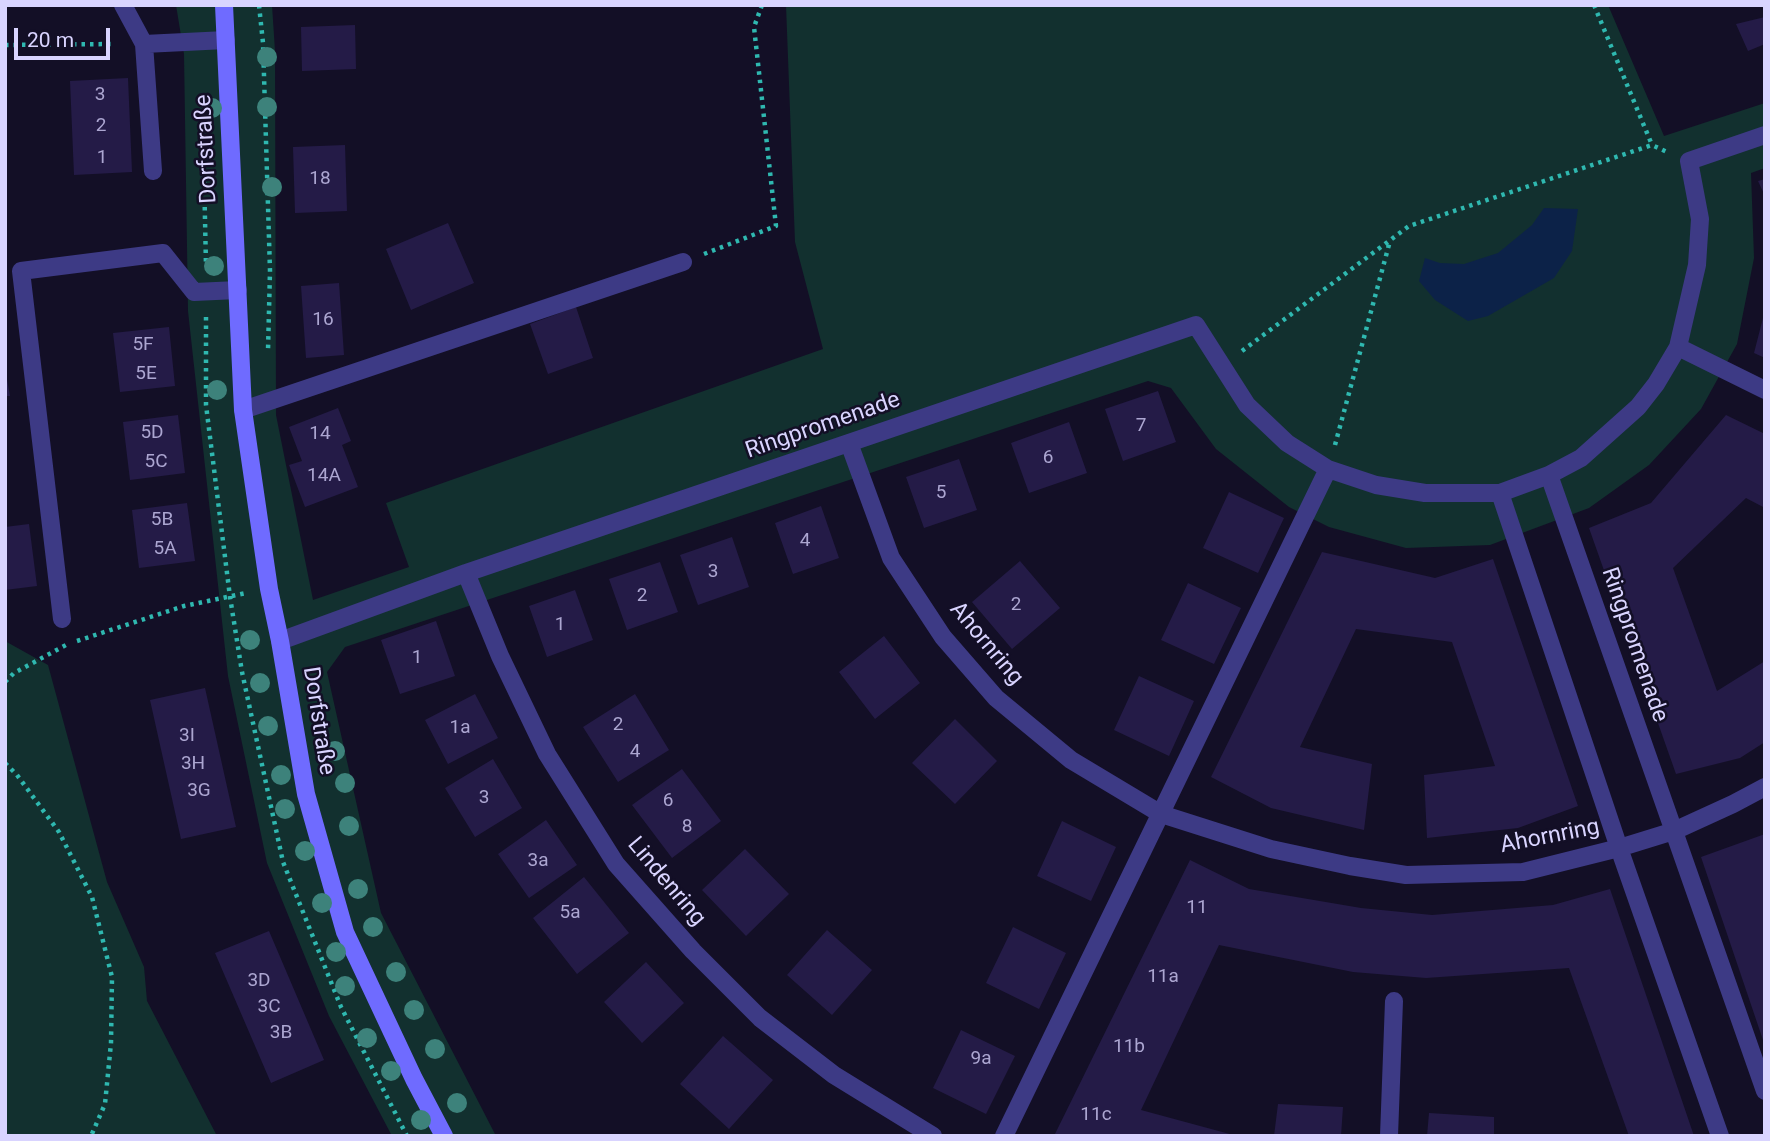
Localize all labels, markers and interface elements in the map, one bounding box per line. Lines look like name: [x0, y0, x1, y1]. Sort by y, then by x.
scale bar: [18, 14, 114, 58]
text: 20 m: [27, 28, 74, 52]
house number: 3: [95, 84, 105, 106]
street label: Dorfstraße: [190, 94, 224, 204]
house number: 2: [96, 115, 106, 137]
house number: 1: [97, 147, 107, 169]
house number: 18: [309, 168, 331, 190]
house number: 16: [312, 309, 334, 331]
house number: 5F: [132, 334, 154, 356]
house number: 5E: [135, 363, 157, 385]
street label: Ringpromenade: [742, 387, 904, 465]
house number: 7: [1136, 415, 1146, 437]
house number: 5D: [140, 422, 164, 444]
house number: 14: [309, 423, 331, 445]
house number: 6: [1043, 447, 1053, 469]
house number: 5C: [144, 451, 168, 473]
house number: 14A: [307, 465, 341, 487]
house number: 5: [936, 482, 946, 504]
house number: 5B: [151, 509, 173, 531]
house number: 4: [800, 530, 810, 552]
house number: 5A: [153, 538, 177, 560]
house number: 3: [708, 561, 718, 583]
street label: Ringpromenade: [1595, 564, 1673, 726]
house number: 2: [637, 585, 647, 607]
house number: 2: [1011, 594, 1021, 616]
street label: Ahornring: [943, 597, 1029, 691]
house number: 1: [555, 614, 565, 636]
house number: 1: [412, 647, 422, 669]
street label: Dorfstraße: [296, 665, 340, 777]
house number: 2: [613, 714, 623, 736]
house number: 1a: [449, 717, 471, 739]
house number: 3I: [179, 725, 195, 747]
house number: 4: [630, 741, 640, 763]
house number: 3H: [181, 753, 205, 775]
house number: 3G: [187, 780, 211, 802]
house number: 3: [479, 787, 489, 809]
house number: 6: [663, 790, 673, 812]
street label: Ahornring: [1498, 814, 1602, 860]
house number: 8: [682, 816, 692, 838]
street label: Lindenring: [621, 832, 711, 932]
house number: 3a: [527, 850, 549, 872]
house number: 11: [1186, 897, 1208, 919]
house number: 5a: [559, 902, 581, 924]
house number: 11a: [1147, 966, 1179, 988]
house number: 3D: [247, 970, 271, 992]
house number: 3C: [257, 996, 281, 1018]
house number: 3B: [270, 1022, 292, 1044]
house number: 11b: [1113, 1036, 1145, 1058]
house number: 9a: [970, 1048, 992, 1070]
house number: 11c: [1080, 1104, 1112, 1126]

